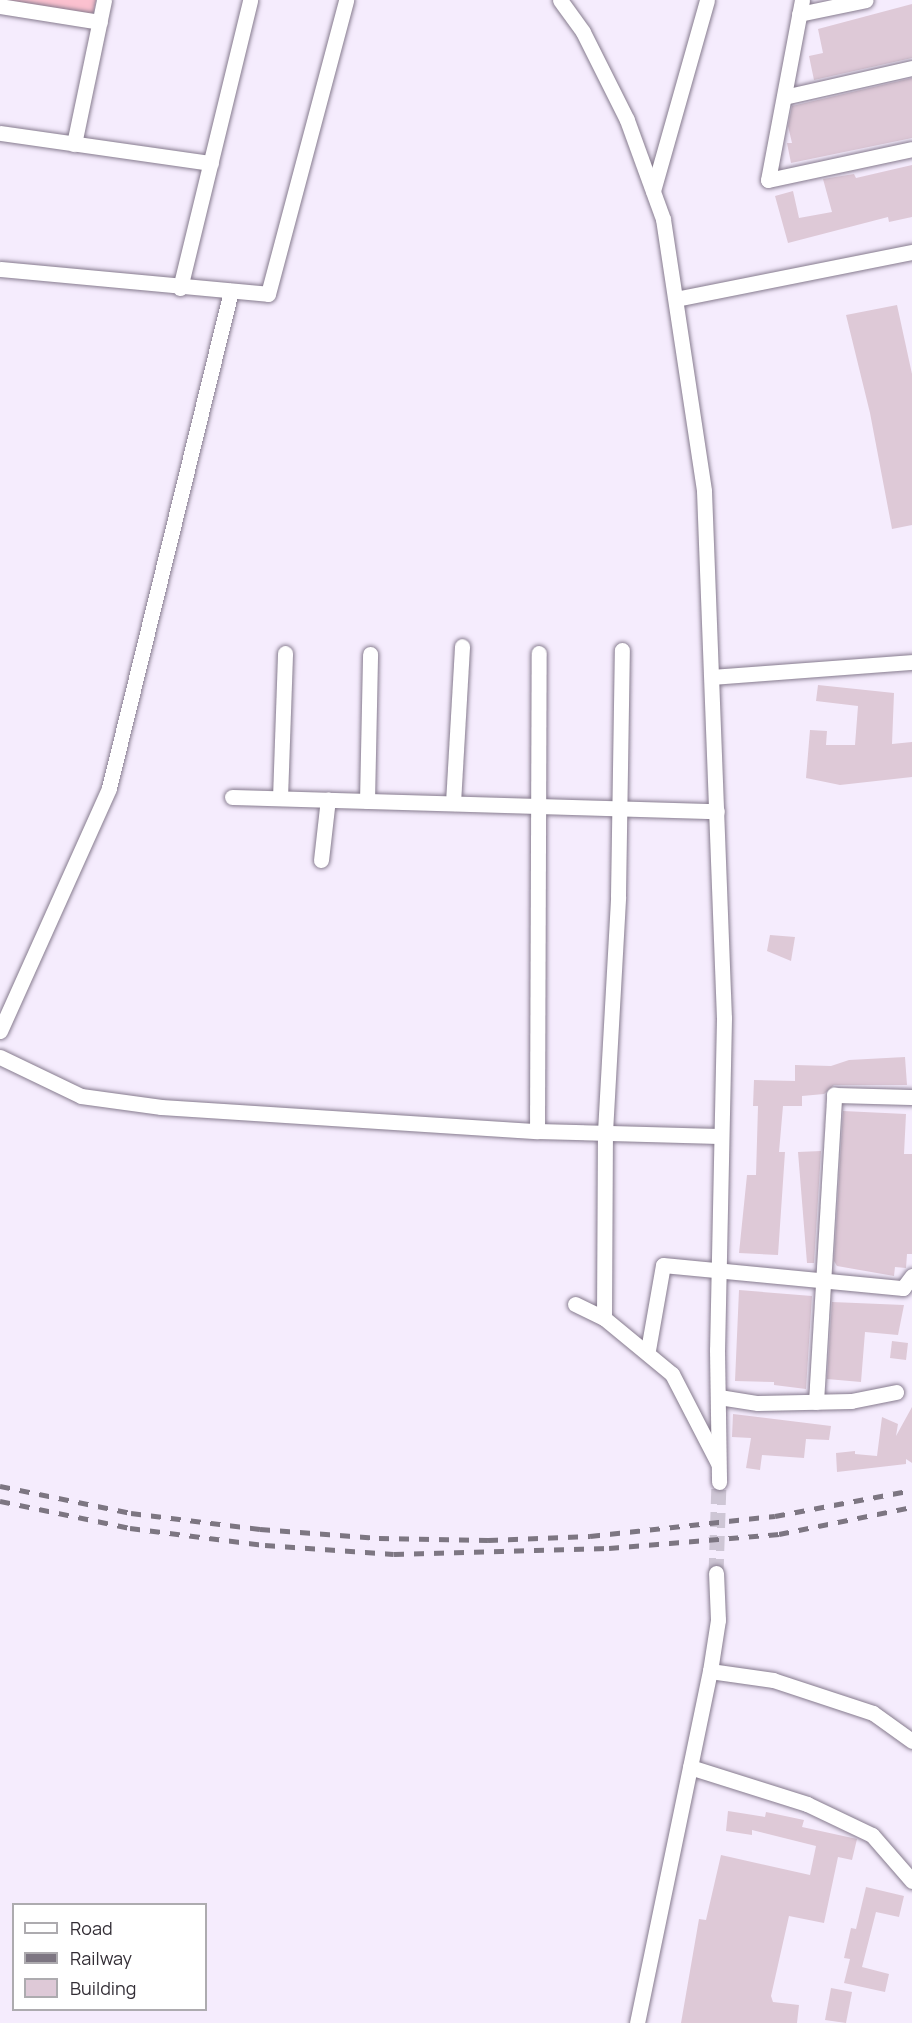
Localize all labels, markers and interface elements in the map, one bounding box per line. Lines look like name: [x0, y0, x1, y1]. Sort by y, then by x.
legend: [12, 1903, 207, 2011]
text: Road: [70, 1916, 113, 1940]
text: Railway: [70, 1946, 132, 1970]
text: Building: [70, 1976, 136, 2000]

